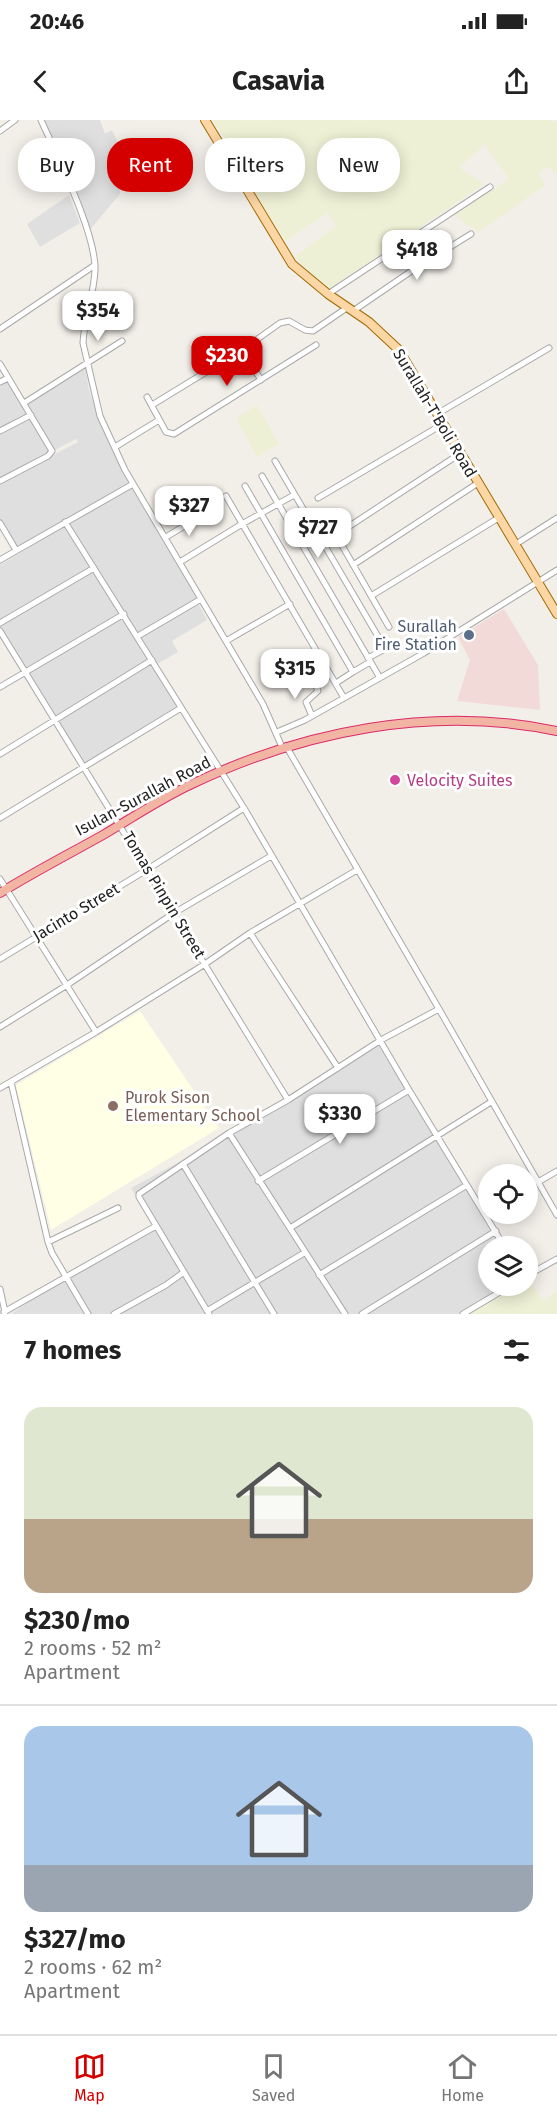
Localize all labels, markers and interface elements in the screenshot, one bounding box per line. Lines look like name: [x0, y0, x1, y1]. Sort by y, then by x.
text: 20:46: [30, 8, 84, 35]
icon: back: [24, 65, 57, 98]
text: Casavia: [232, 65, 325, 97]
icon: share: [500, 65, 533, 98]
chip: Buy: [18, 138, 95, 192]
chip: Rent: [107, 138, 193, 192]
chip: Filters: [205, 138, 305, 192]
chip: New: [317, 138, 400, 192]
pin: $418: [381, 230, 453, 281]
text: $418: [396, 237, 438, 261]
pin: $354: [62, 291, 134, 342]
text: $354: [76, 298, 120, 322]
pin: $230: [191, 336, 263, 387]
text: $230: [205, 343, 249, 367]
street label: Surallah-T'Boli Road: [389, 345, 481, 481]
pin: $327: [153, 486, 225, 537]
text: $327: [169, 493, 209, 517]
pin: $727: [282, 508, 354, 559]
text: $727: [298, 515, 338, 539]
place label: Surallah Fire Station: [374, 617, 457, 654]
marker: Surallah Fire Station: [462, 628, 476, 642]
pin: $315: [259, 649, 331, 700]
text: $315: [275, 656, 315, 680]
street label: Isulan-Surallah Road: [72, 752, 214, 840]
place label: Velocity Suites: [407, 771, 512, 790]
marker: Velocity Suites: [388, 773, 402, 787]
street label: Tomas Pinpin Street: [119, 828, 210, 962]
street label: Jacinto Street: [29, 879, 123, 945]
place label: Purok Sison Elementary School: [125, 1088, 261, 1125]
pin: $330: [304, 1094, 376, 1145]
marker: Purok Sison Elementary School: [106, 1099, 120, 1113]
text: $330: [318, 1101, 362, 1125]
map controls: [478, 1164, 538, 1296]
button: locate: [478, 1164, 538, 1224]
button: layers: [478, 1236, 538, 1296]
icon: filters: [500, 1334, 533, 1367]
text: 7 homes: [24, 1335, 121, 1366]
icon: home: [225, 1446, 333, 1554]
text: $230/mo: [24, 1605, 130, 1636]
text: 2 rooms · 52 m²: [24, 1636, 162, 1660]
text: Apartment: [24, 1660, 120, 1684]
icon: home: [225, 1765, 333, 1873]
text: $327/mo: [24, 1924, 126, 1955]
text: 2 rooms · 62 m²: [24, 1955, 162, 1979]
text: Apartment: [24, 1979, 120, 2003]
tab: Map: [73, 2050, 106, 2105]
tab: Saved: [252, 2050, 295, 2105]
tab: Home: [441, 2050, 484, 2105]

